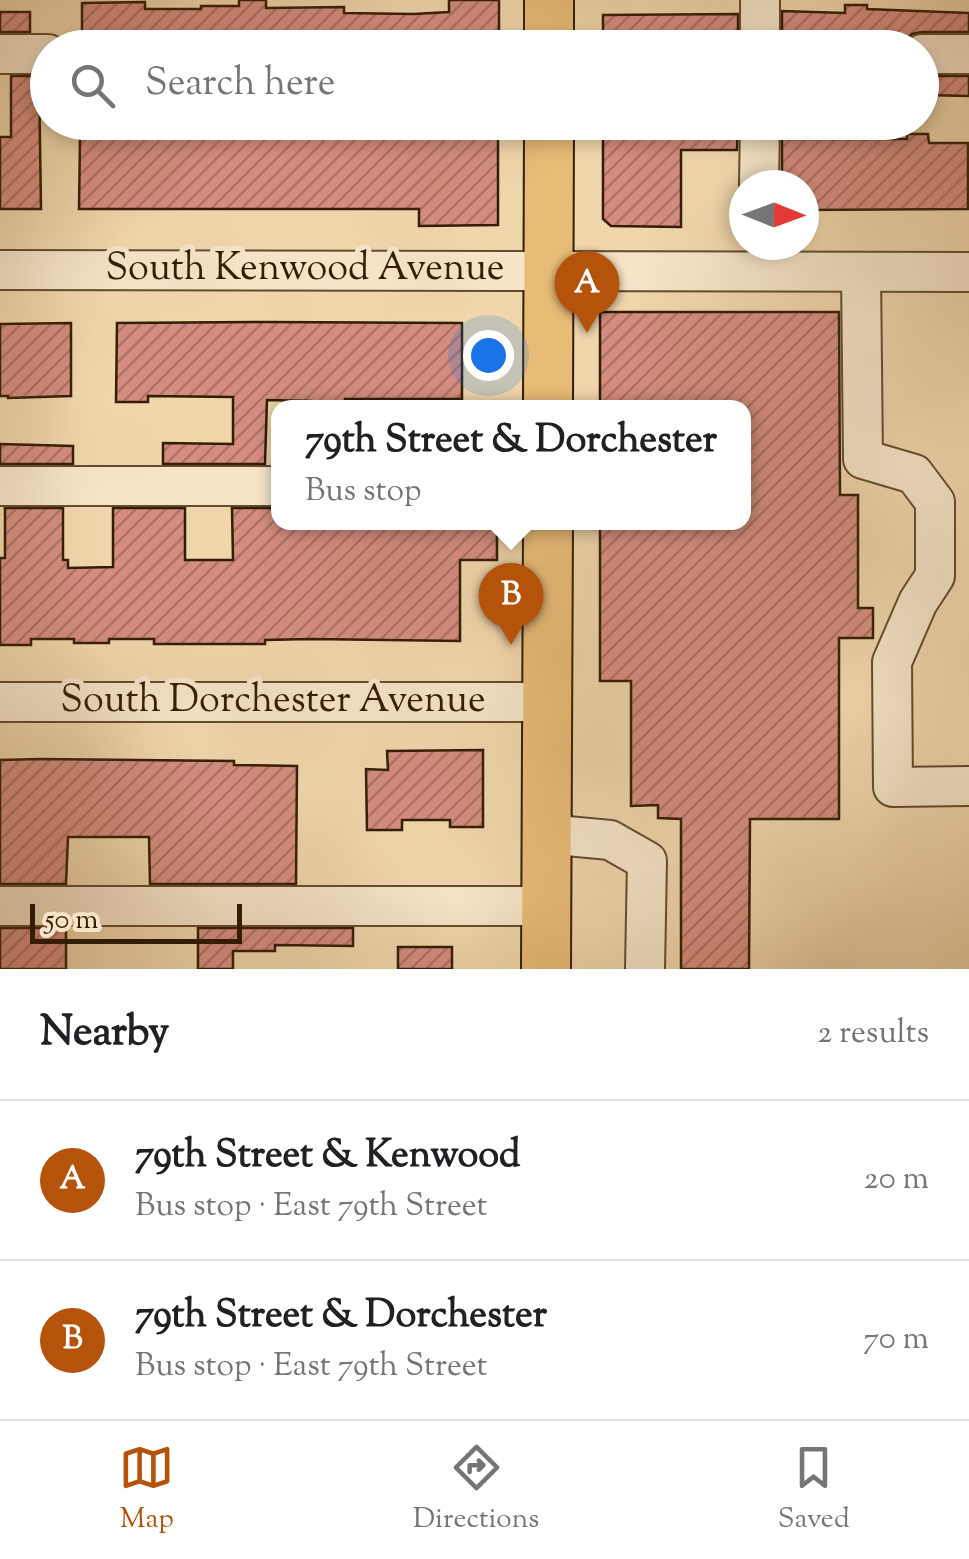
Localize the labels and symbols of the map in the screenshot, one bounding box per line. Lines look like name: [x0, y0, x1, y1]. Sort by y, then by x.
north arrow: [729, 170, 819, 260]
street label: South Kenwood Avenue: [105, 243, 505, 297]
pin: A: [554, 250, 620, 333]
your location: [463, 330, 514, 381]
pin: B: [478, 562, 544, 645]
street label: South Dorchester Avenue: [60, 675, 486, 729]
scale bar: [30, 899, 242, 944]

